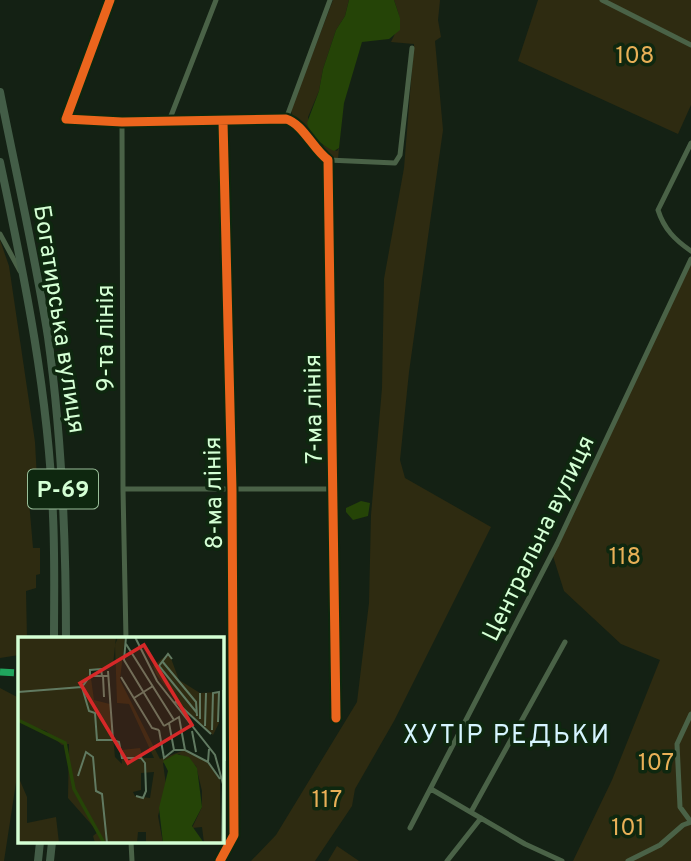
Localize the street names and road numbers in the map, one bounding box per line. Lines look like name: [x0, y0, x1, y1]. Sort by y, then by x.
street label: Богатирська вулиця: [25, 203, 91, 436]
street label: 9-та лінія: [92, 284, 122, 392]
street label: 7-ма лінія: [299, 354, 331, 464]
street label: Центральна вулиця: [477, 431, 603, 647]
street label: 8-ма лінія: [199, 436, 231, 550]
road number: Р-69: [28, 470, 98, 509]

